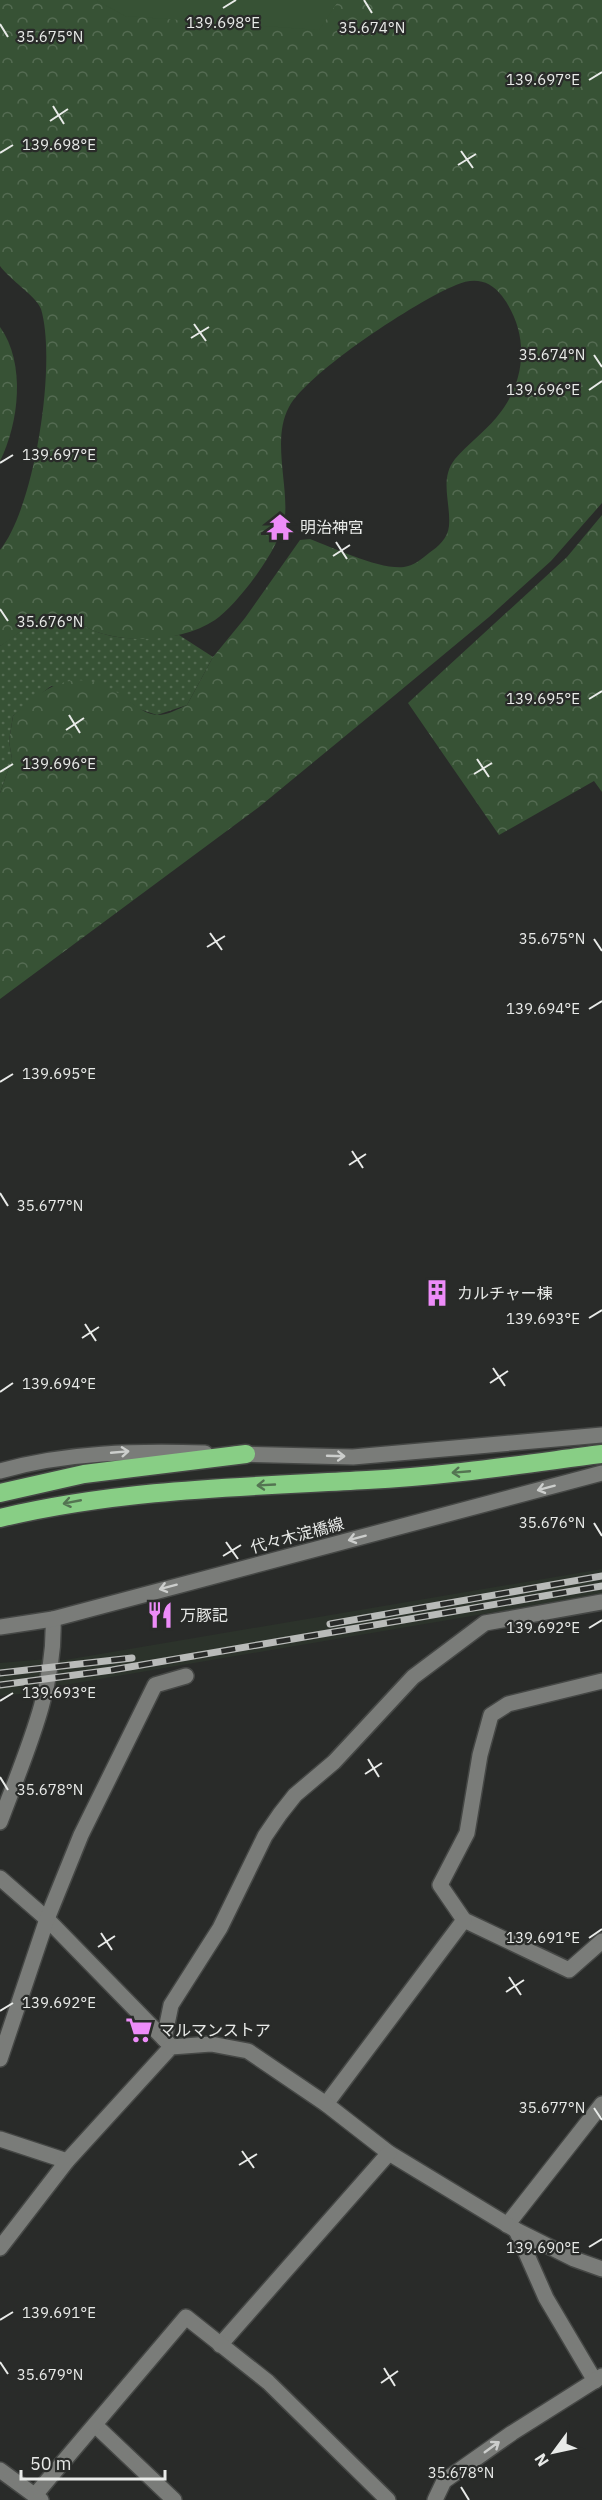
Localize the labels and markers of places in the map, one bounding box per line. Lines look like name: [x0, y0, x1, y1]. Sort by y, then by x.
temple icon: 明治神宮: [265, 512, 295, 542]
place label: 明治神宮: [300, 517, 364, 537]
building icon: カルチャー棟: [422, 1278, 452, 1308]
place label: カルチャー棟: [457, 1283, 553, 1303]
restaurant icon: 万豚記: [145, 1600, 175, 1630]
place label: 万豚記: [180, 1605, 228, 1625]
supermarket icon: マルマンストア: [124, 2015, 154, 2045]
place label: マルマンストア: [159, 2020, 271, 2040]

